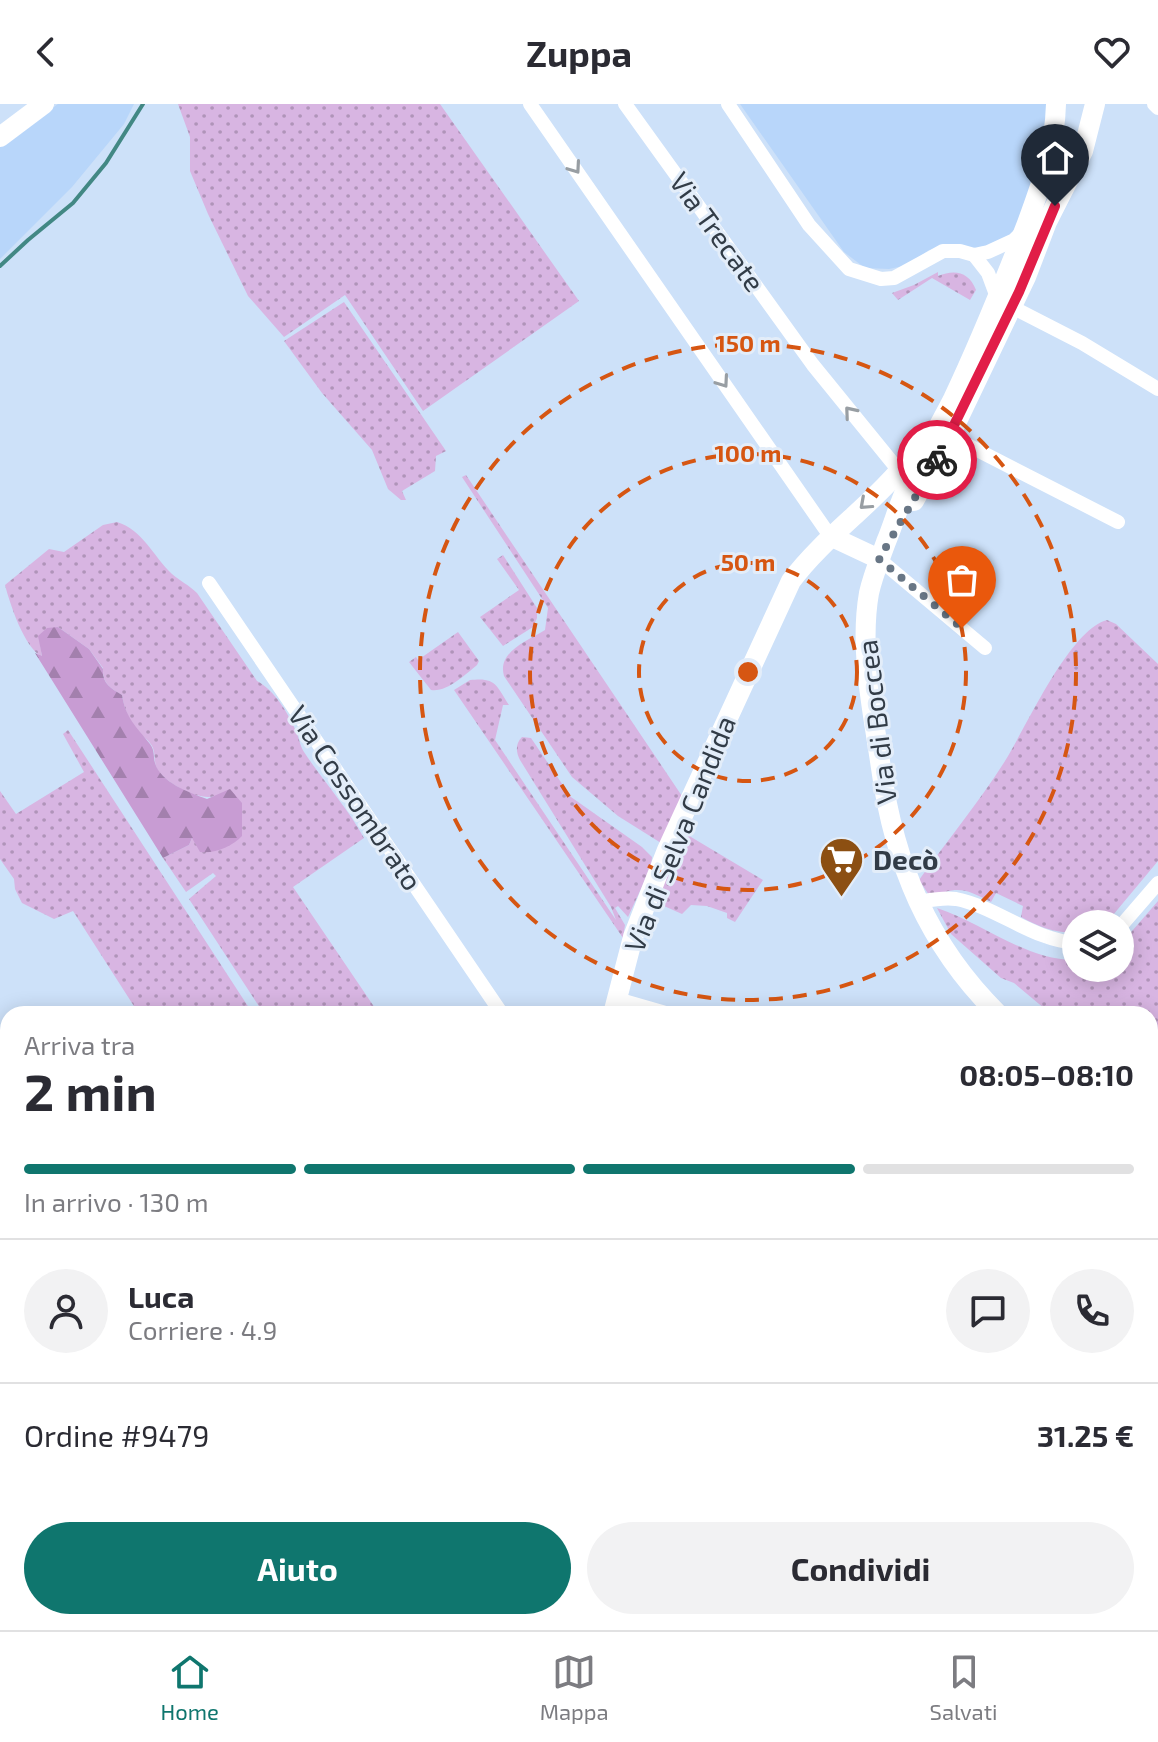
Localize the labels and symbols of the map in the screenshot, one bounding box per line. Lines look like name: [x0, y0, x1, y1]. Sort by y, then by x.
pin: [1021, 124, 1089, 206]
one-way arrow: [565, 160, 580, 174]
street label: Via Trecate: [663, 165, 773, 298]
text: 150 m: [715, 328, 781, 357]
one-way arrow: [713, 373, 728, 387]
one-way arrow: [846, 406, 860, 421]
courier: [897, 420, 977, 500]
text: 100 m: [715, 438, 781, 467]
one-way arrow: [860, 494, 875, 508]
pin: [928, 546, 996, 628]
text: 50 m: [721, 547, 775, 576]
street label: Via di Boccea: [849, 638, 903, 806]
centre of rings: [734, 658, 762, 686]
street label: Via Cossombrato: [281, 699, 430, 896]
street label: Via di Selva Candida: [616, 711, 742, 957]
supermarket icon: Decò: [818, 836, 866, 899]
place label: Decò: [873, 842, 939, 876]

